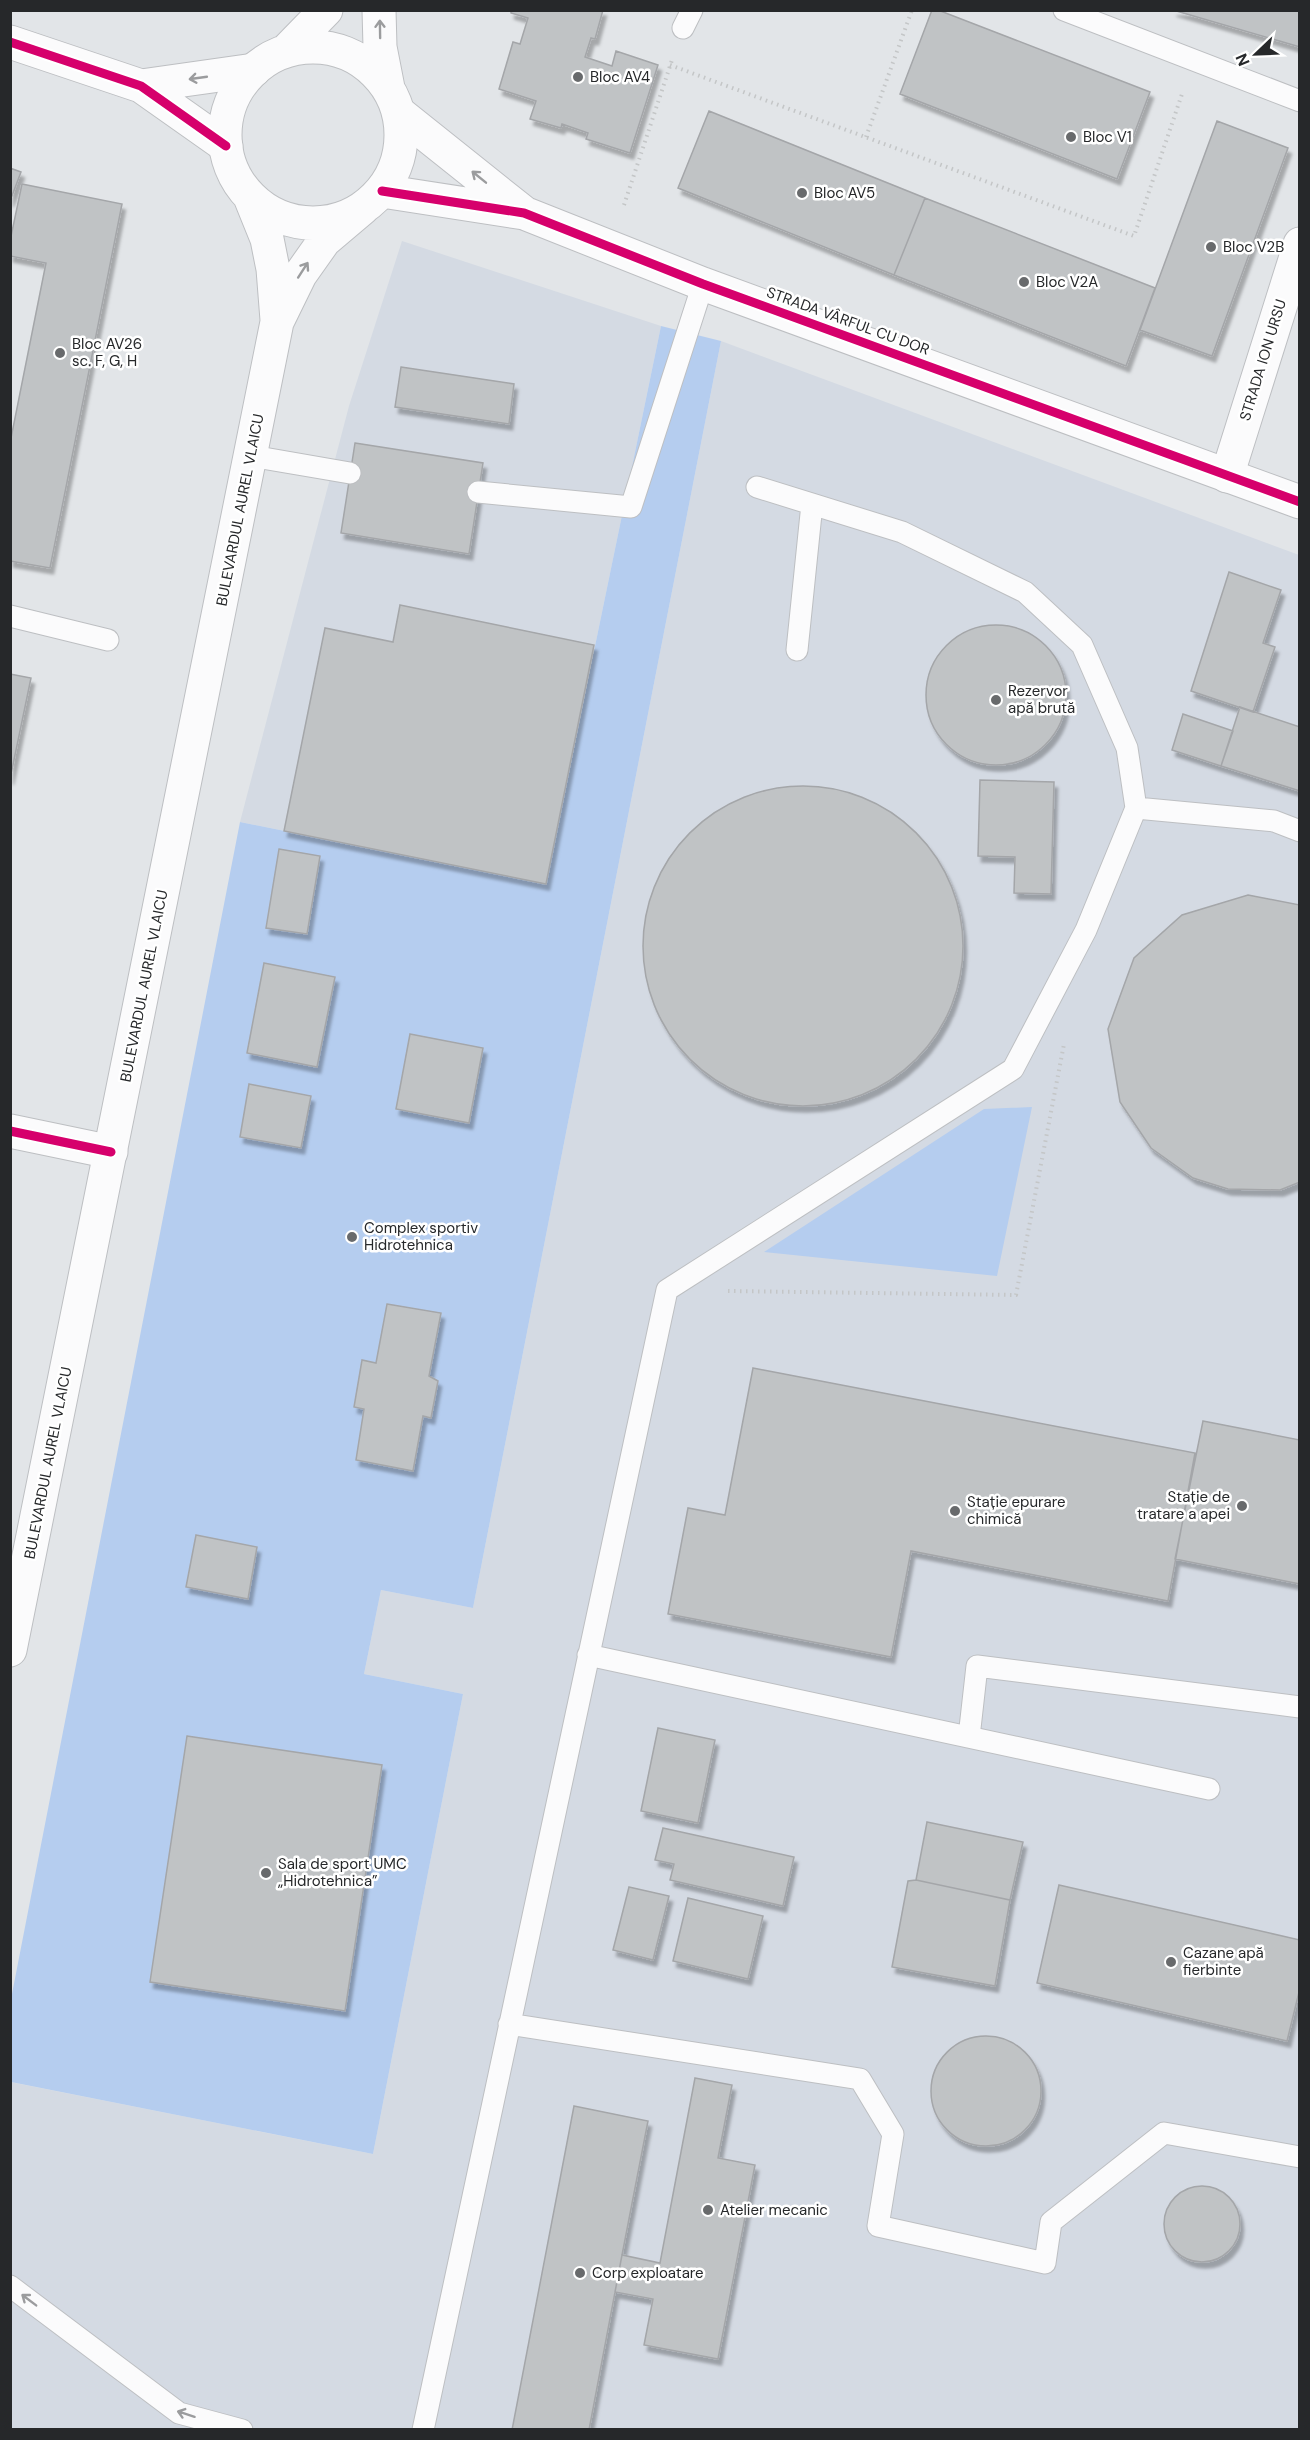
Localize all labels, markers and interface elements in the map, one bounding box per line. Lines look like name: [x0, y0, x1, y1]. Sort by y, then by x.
one-way arrow: [374, 19, 385, 39]
north arrow: [1226, 24, 1286, 84]
text: N: [1231, 50, 1255, 69]
place label: Bloc AV4: [590, 67, 650, 87]
marker: Bloc AV4: [571, 70, 585, 84]
one-way arrow: [188, 72, 208, 83]
place label: Bloc V1: [1083, 127, 1132, 147]
marker: Bloc V1: [1064, 130, 1078, 144]
one-way arrow: [471, 170, 487, 183]
place label: Bloc AV5: [814, 183, 875, 203]
marker: Bloc AV5: [795, 186, 809, 200]
place label: Bloc V2B: [1223, 237, 1284, 257]
marker: Bloc V2B: [1204, 240, 1218, 254]
one-way arrow: [298, 262, 310, 279]
place label: Bloc V2A: [1036, 272, 1098, 292]
marker: Bloc V2A: [1017, 275, 1031, 289]
street label: STRADA VÂRFUL CU DOR: [764, 282, 932, 360]
street label: STRADA ION URSU: [1235, 297, 1291, 423]
place label: Bloc AV26 sc. F, G, H: [72, 334, 142, 371]
marker: Bloc AV26 sc. F, G, H: [53, 346, 67, 360]
street label: BULEVARDUL AUREL VLAICU: [212, 412, 268, 608]
place label: Rezervor apă brută: [1008, 681, 1075, 718]
marker: Rezervor apă brută: [989, 693, 1003, 707]
street label: BULEVARDUL AUREL VLAICU: [116, 888, 172, 1084]
place label: Complex sportiv Hidrotehnica: [364, 1218, 478, 1255]
marker: Complex sportiv Hidrotehnica: [345, 1230, 359, 1244]
street label: BULEVARDUL AUREL VLAICU: [20, 1365, 76, 1561]
place label: Stație de tratare a apei: [1137, 1487, 1230, 1524]
place label: Stație epurare chimică: [967, 1492, 1066, 1529]
marker: Stație de tratare a apei: [1235, 1499, 1249, 1513]
marker: Stație epurare chimică: [948, 1504, 962, 1518]
place label: Sala de sport UMC „Hidrotehnica”: [278, 1854, 407, 1891]
marker: Sala de sport UMC „Hidrotehnica”: [259, 1866, 273, 1880]
place label: Cazane apă fierbinte: [1183, 1943, 1264, 1980]
marker: Cazane apă fierbinte: [1164, 1955, 1178, 1969]
place label: Atelier mecanic: [720, 2200, 828, 2220]
marker: Atelier mecanic: [701, 2203, 715, 2217]
place label: Corp exploatare: [592, 2263, 704, 2283]
marker: Corp exploatare: [573, 2266, 587, 2280]
one-way arrow: [21, 2293, 37, 2306]
one-way arrow: [177, 2408, 196, 2419]

